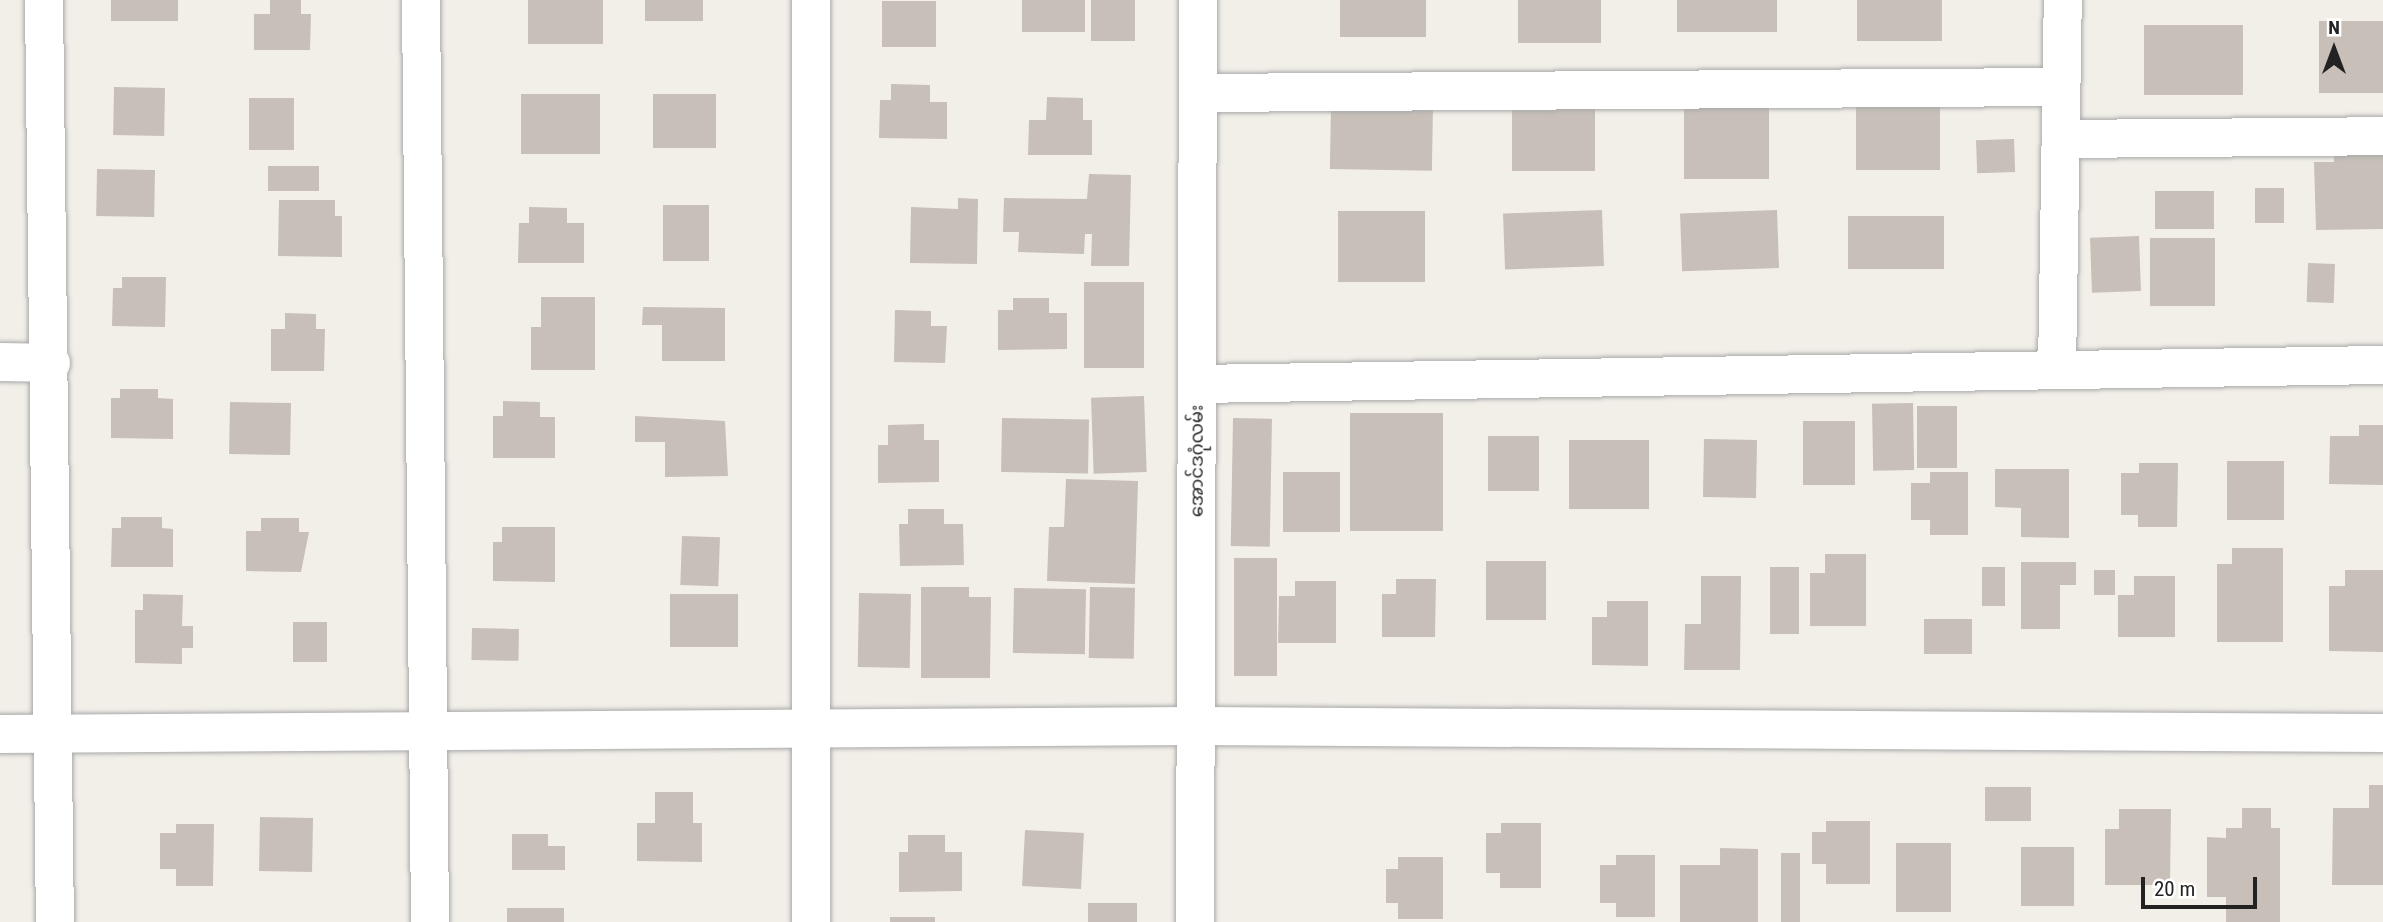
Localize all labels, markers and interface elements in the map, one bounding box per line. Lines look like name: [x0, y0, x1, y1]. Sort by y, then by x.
north arrow: [2299, 14, 2369, 84]
text: N: [2328, 16, 2340, 39]
street label: အောင်ဒဂုံလမ်း: [1186, 405, 1208, 517]
scale bar: [2145, 862, 2260, 906]
text: 20 m: [2154, 877, 2195, 901]

